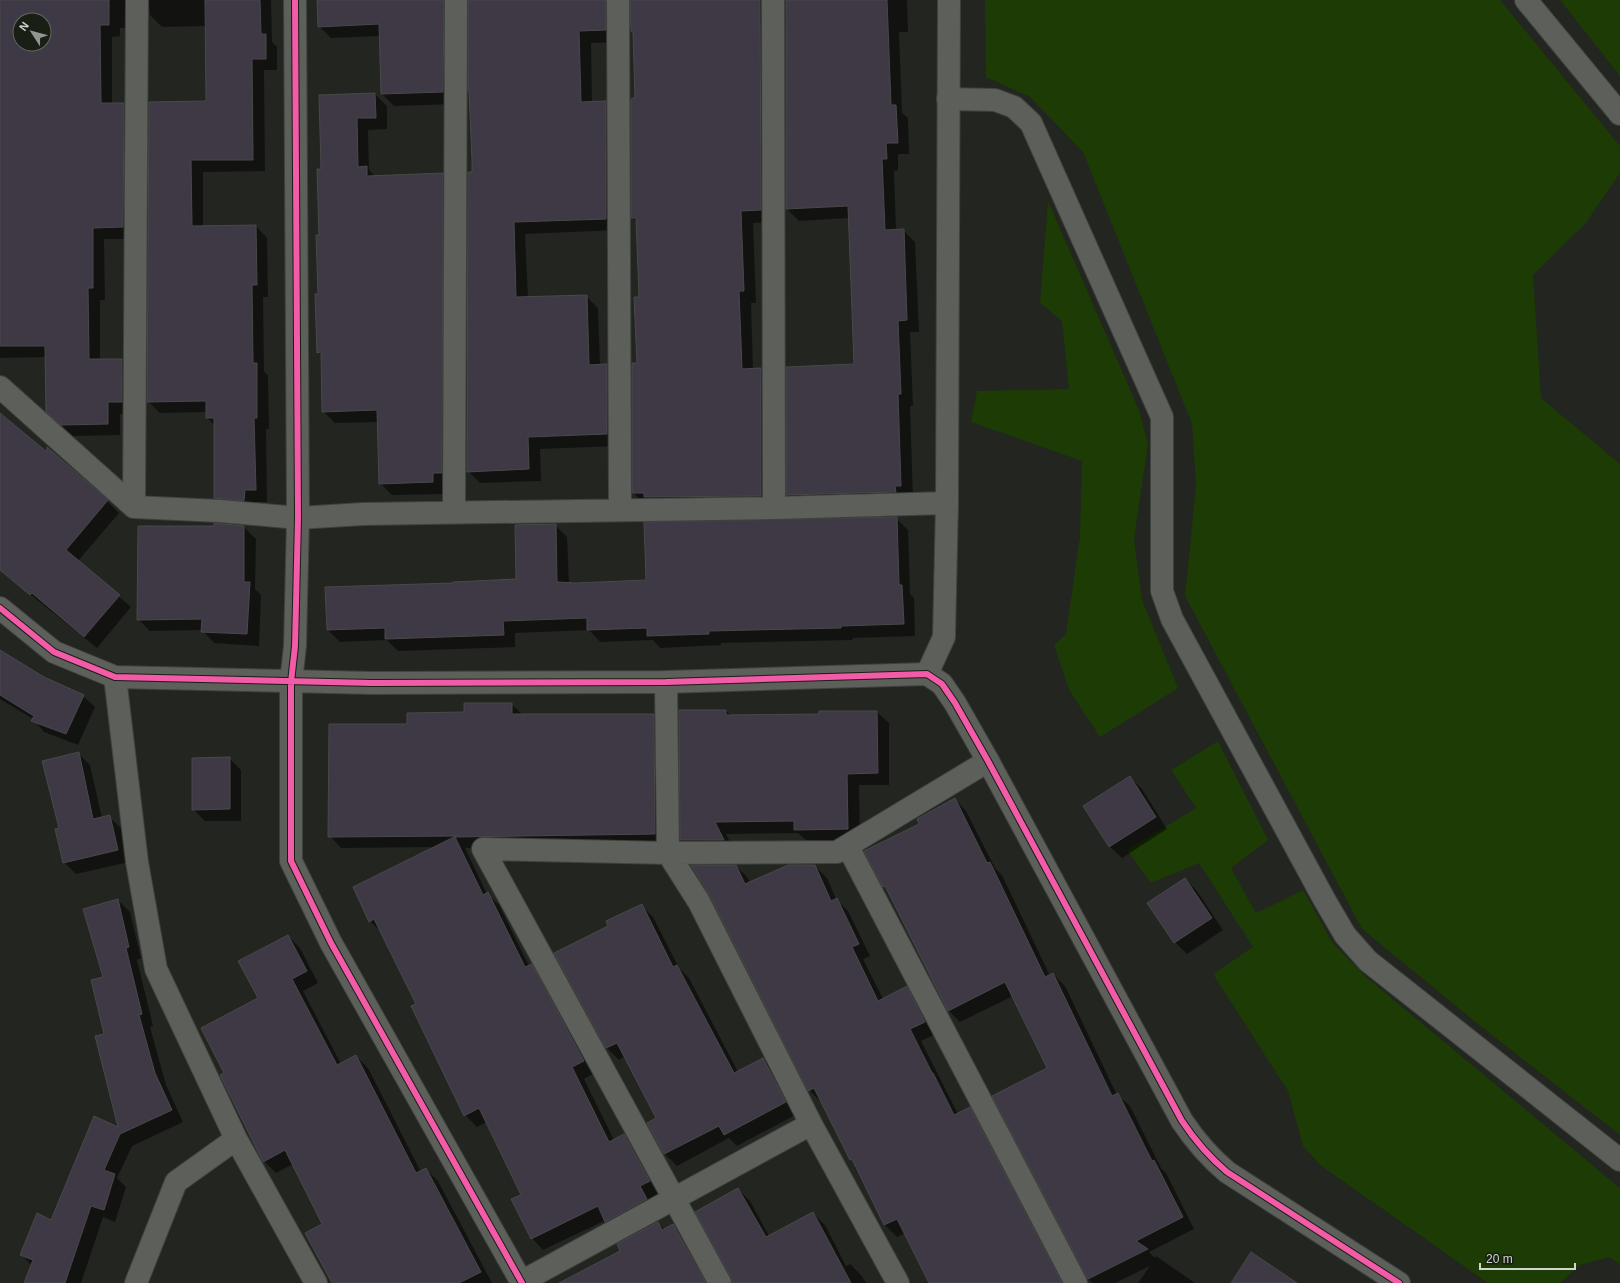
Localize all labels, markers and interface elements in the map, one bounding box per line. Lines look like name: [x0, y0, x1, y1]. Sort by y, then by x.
north arrow: [12, 12, 52, 52]
text: N: [17, 19, 31, 33]
scale bar: [1480, 1245, 1575, 1271]
text: 20 m: [1486, 1252, 1513, 1266]

